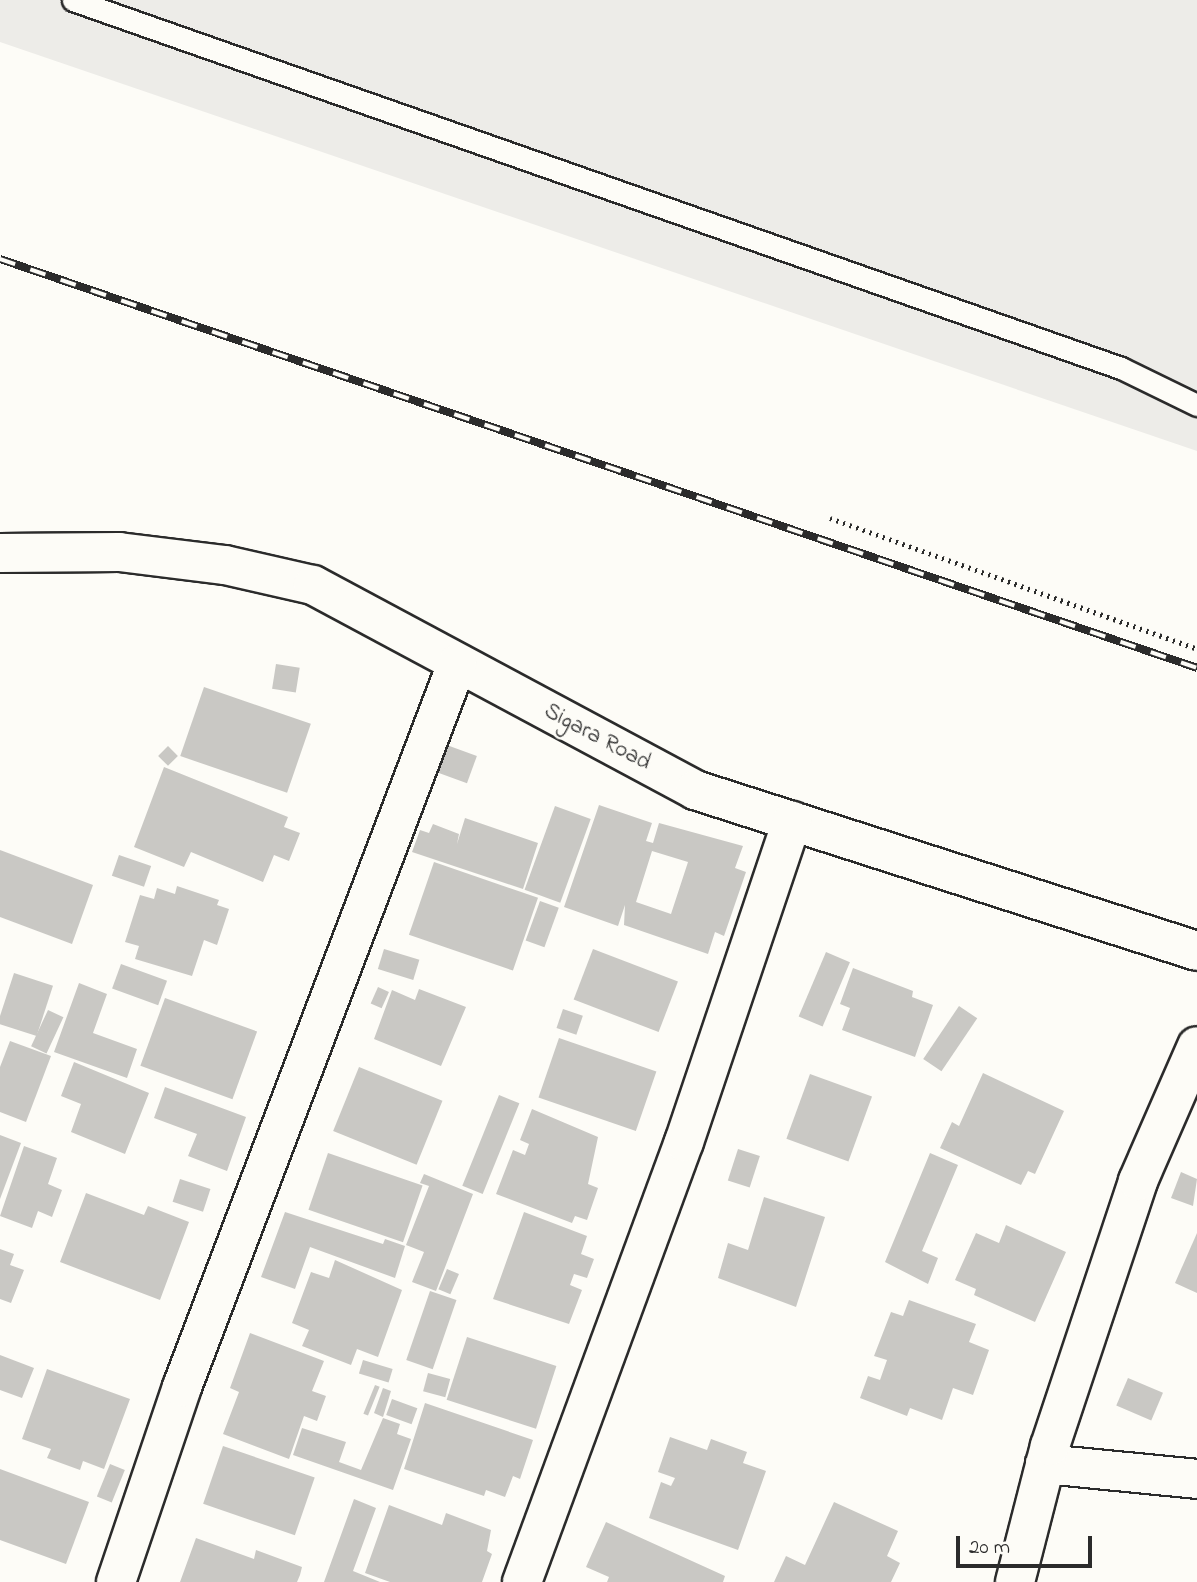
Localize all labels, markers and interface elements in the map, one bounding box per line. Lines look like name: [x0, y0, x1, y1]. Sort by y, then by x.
street label: Sigara Road: [539, 698, 655, 778]
scale bar: [959, 1522, 1096, 1566]
text: 20 m: [969, 1533, 1010, 1563]

